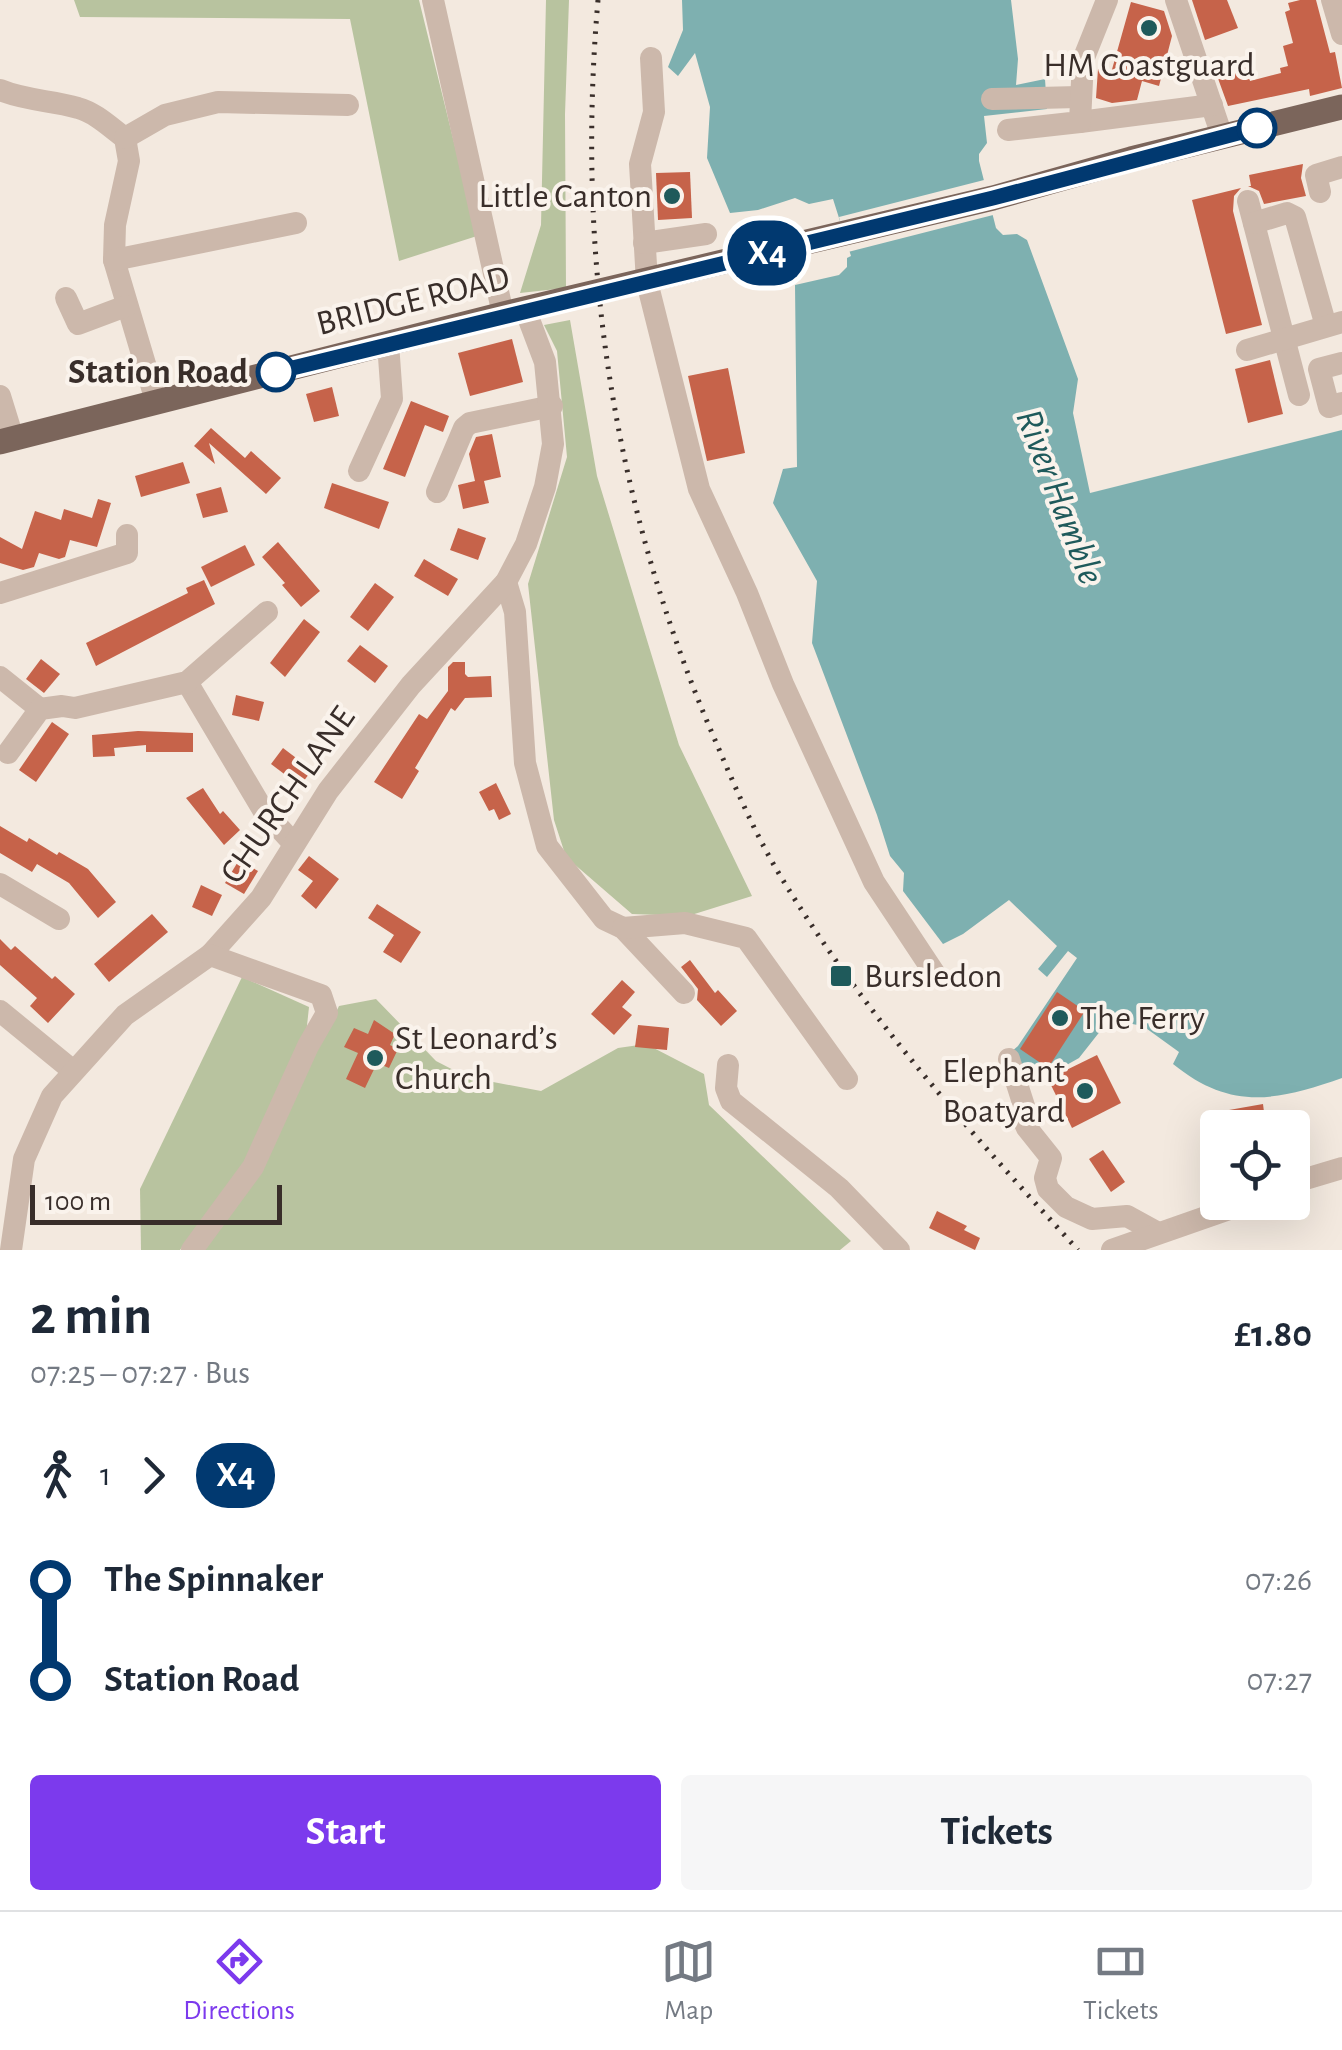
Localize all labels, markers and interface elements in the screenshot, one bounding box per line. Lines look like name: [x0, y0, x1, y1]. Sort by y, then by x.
marker: HM Coastguard: [1138, 17, 1160, 39]
place label: HM Coastguard: [1043, 48, 1255, 83]
unlabelled marker: [1238, 109, 1276, 147]
place label: Little Canton: [478, 179, 652, 214]
marker: Little Canton: [661, 185, 683, 207]
line badge: X4: [722, 220, 812, 286]
text: X4: [747, 236, 787, 271]
street label: BRIDGE ROAD: [313, 260, 513, 342]
marker: Station Road: [257, 353, 295, 391]
place label: Station Road: [68, 355, 248, 390]
water label: River Hamble: [1008, 404, 1110, 590]
street label: CHURCH LANE: [214, 700, 362, 890]
place label: Bursledon: [864, 959, 1002, 994]
marker: Bursledon: [828, 963, 854, 989]
place label: The Ferry: [1080, 1001, 1205, 1036]
marker: The Ferry: [1049, 1007, 1071, 1029]
place label: St Leonard’s Church: [395, 1021, 558, 1096]
marker: St Leonard’s Church: [364, 1047, 386, 1069]
place label: Elephant Boatyard: [942, 1054, 1065, 1129]
marker: Elephant Boatyard: [1074, 1080, 1096, 1102]
map controls: [1200, 1110, 1310, 1220]
button: locate: [1200, 1110, 1310, 1220]
scale bar: [30, 1180, 282, 1224]
text: 100 m: [45, 1188, 111, 1216]
text: 2 min: [30, 1289, 152, 1344]
text: £1.80: [1234, 1316, 1312, 1354]
text: 07:25 – 07:27 · Bus: [30, 1357, 250, 1389]
icon: walk: [30, 1448, 85, 1503]
icon: forward: [126, 1448, 181, 1503]
text: X4: [216, 1458, 255, 1493]
text: 1: [100, 1459, 111, 1491]
text: The Spinnaker: [104, 1561, 323, 1599]
text: 07:26: [1245, 1564, 1312, 1596]
text: Station Road: [104, 1661, 299, 1699]
text: 07:27: [1247, 1664, 1312, 1696]
button: Start: [30, 1775, 661, 1890]
button: Tickets: [681, 1775, 1312, 1890]
tab: Directions: [183, 1934, 295, 2028]
tab: Map: [661, 1934, 716, 2028]
tab: Tickets: [1083, 1934, 1159, 2028]

